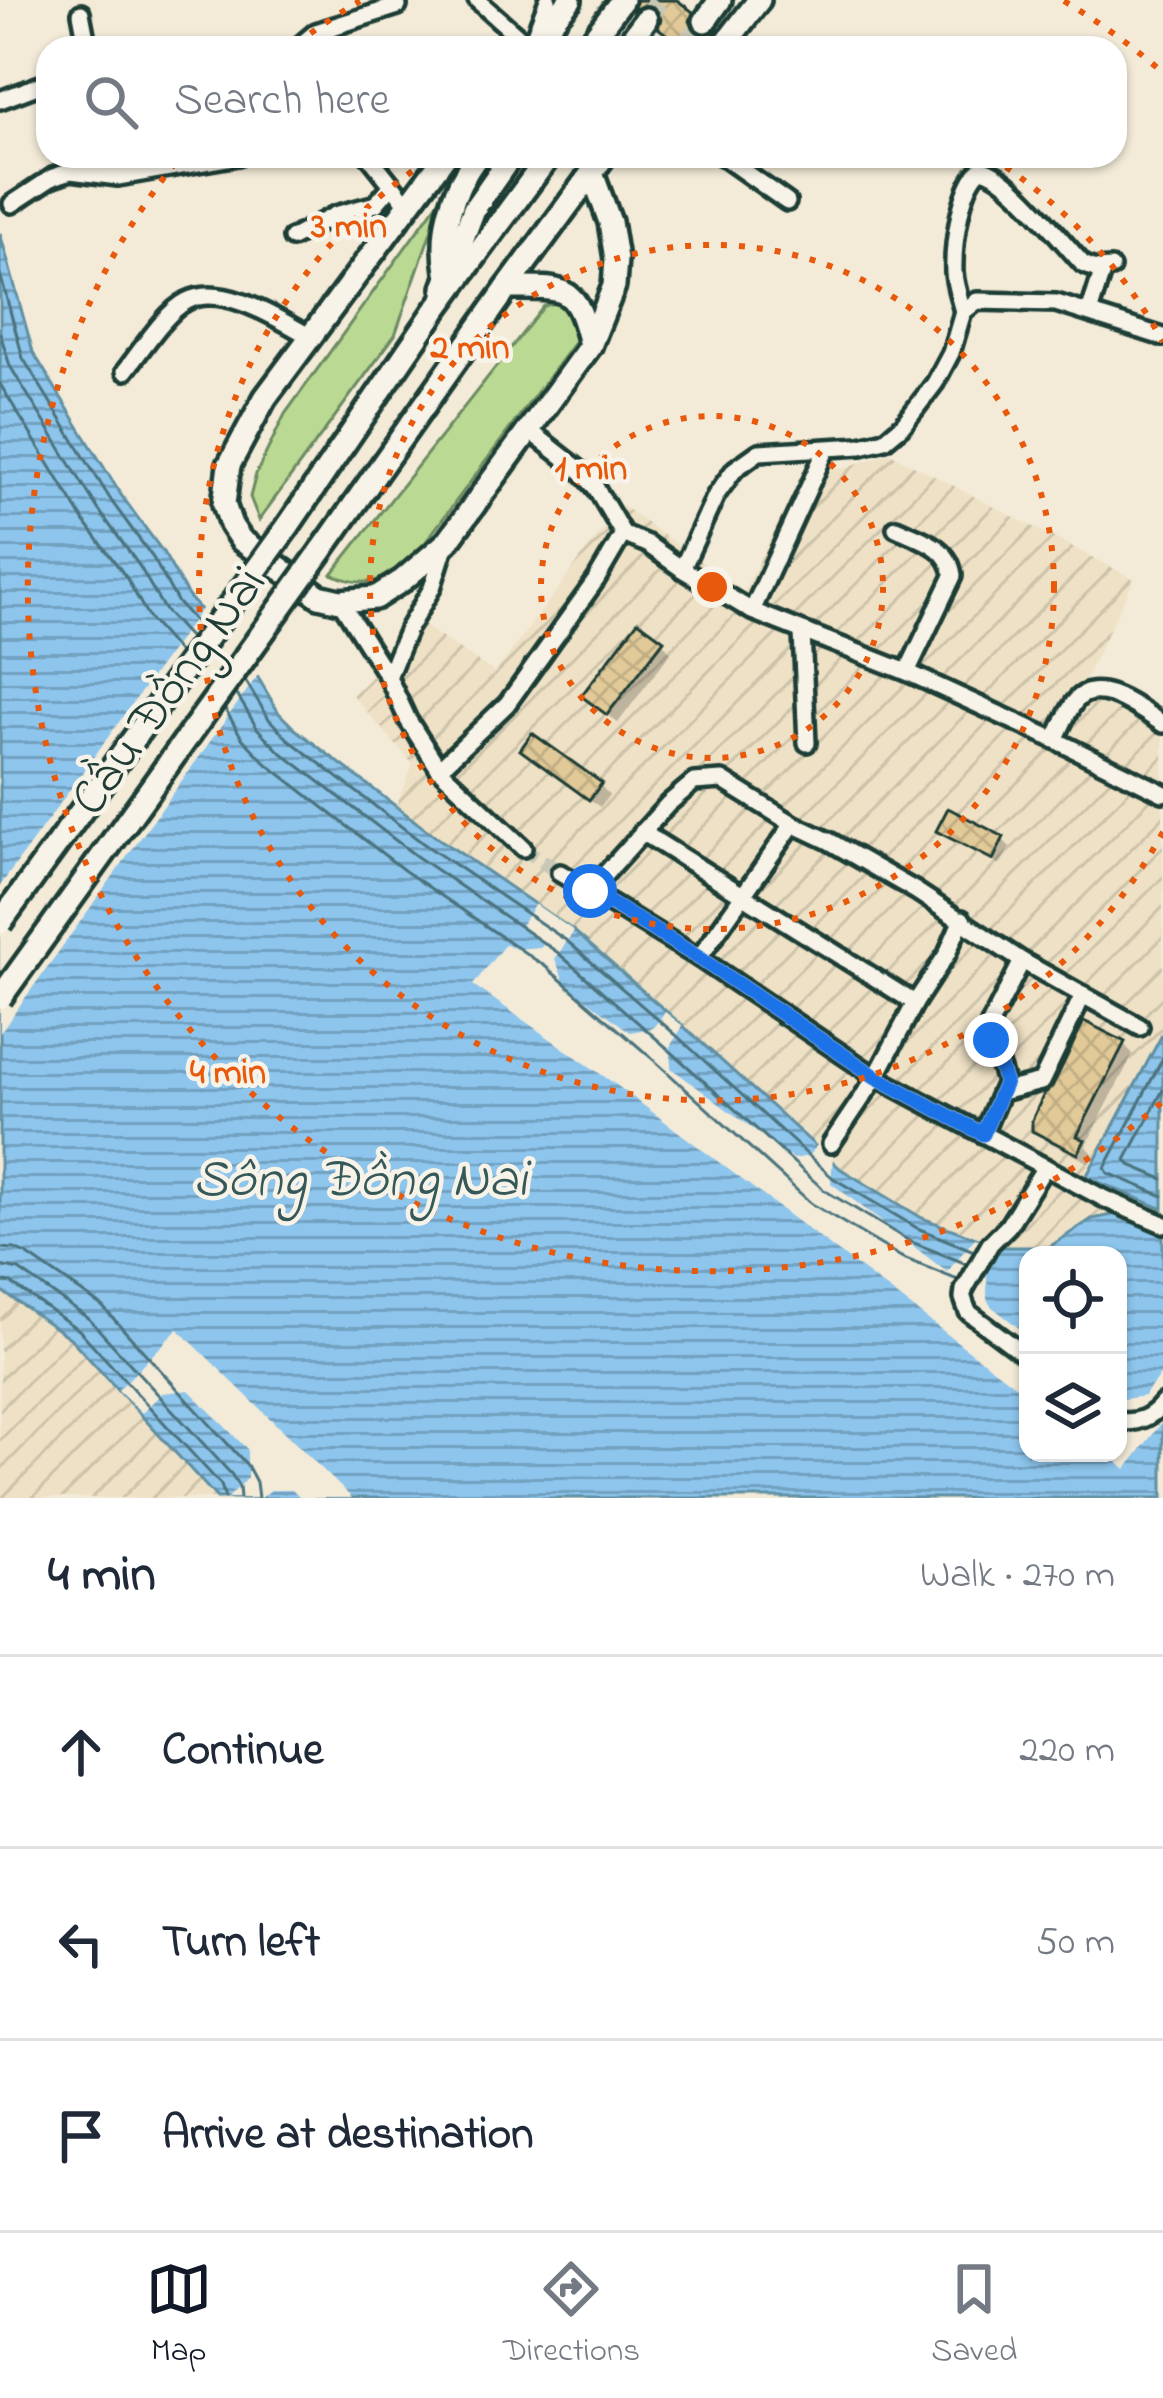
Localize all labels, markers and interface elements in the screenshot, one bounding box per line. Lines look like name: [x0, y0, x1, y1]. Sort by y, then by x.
search box: [36, 36, 1127, 168]
icon: search: [78, 69, 144, 135]
text: Search here: [174, 69, 390, 135]
text: 3 min: [310, 202, 387, 255]
text: 2 min: [429, 323, 510, 376]
text: 1 min: [555, 444, 627, 497]
street label: Cầu Đồng Nai: [54, 552, 287, 833]
centre of rings: [691, 566, 733, 608]
route start: [563, 864, 617, 918]
route end: [964, 1013, 1018, 1067]
text: 4 min: [190, 1048, 266, 1101]
water label: Sông Đồng Nai: [193, 1143, 532, 1222]
map controls: [1019, 1246, 1127, 1462]
button: locate: [1019, 1246, 1127, 1354]
button: layers: [1019, 1354, 1127, 1462]
text: 4 min: [48, 1539, 156, 1614]
text: Walk · 270 m: [920, 1548, 1115, 1605]
icon: ahead: [48, 1719, 114, 1785]
text: Continue: [162, 1719, 323, 1785]
text: 220 m: [1019, 1723, 1115, 1780]
icon: left: [48, 1911, 114, 1977]
text: Turn left: [162, 1911, 320, 1977]
text: 50 m: [1036, 1915, 1115, 1972]
icon: arrive: [48, 2103, 114, 2169]
text: Arrive at destination: [162, 2103, 533, 2169]
tab: Map: [146, 2256, 212, 2376]
tab: Directions: [503, 2256, 640, 2376]
tab: Saved: [931, 2256, 1017, 2376]

